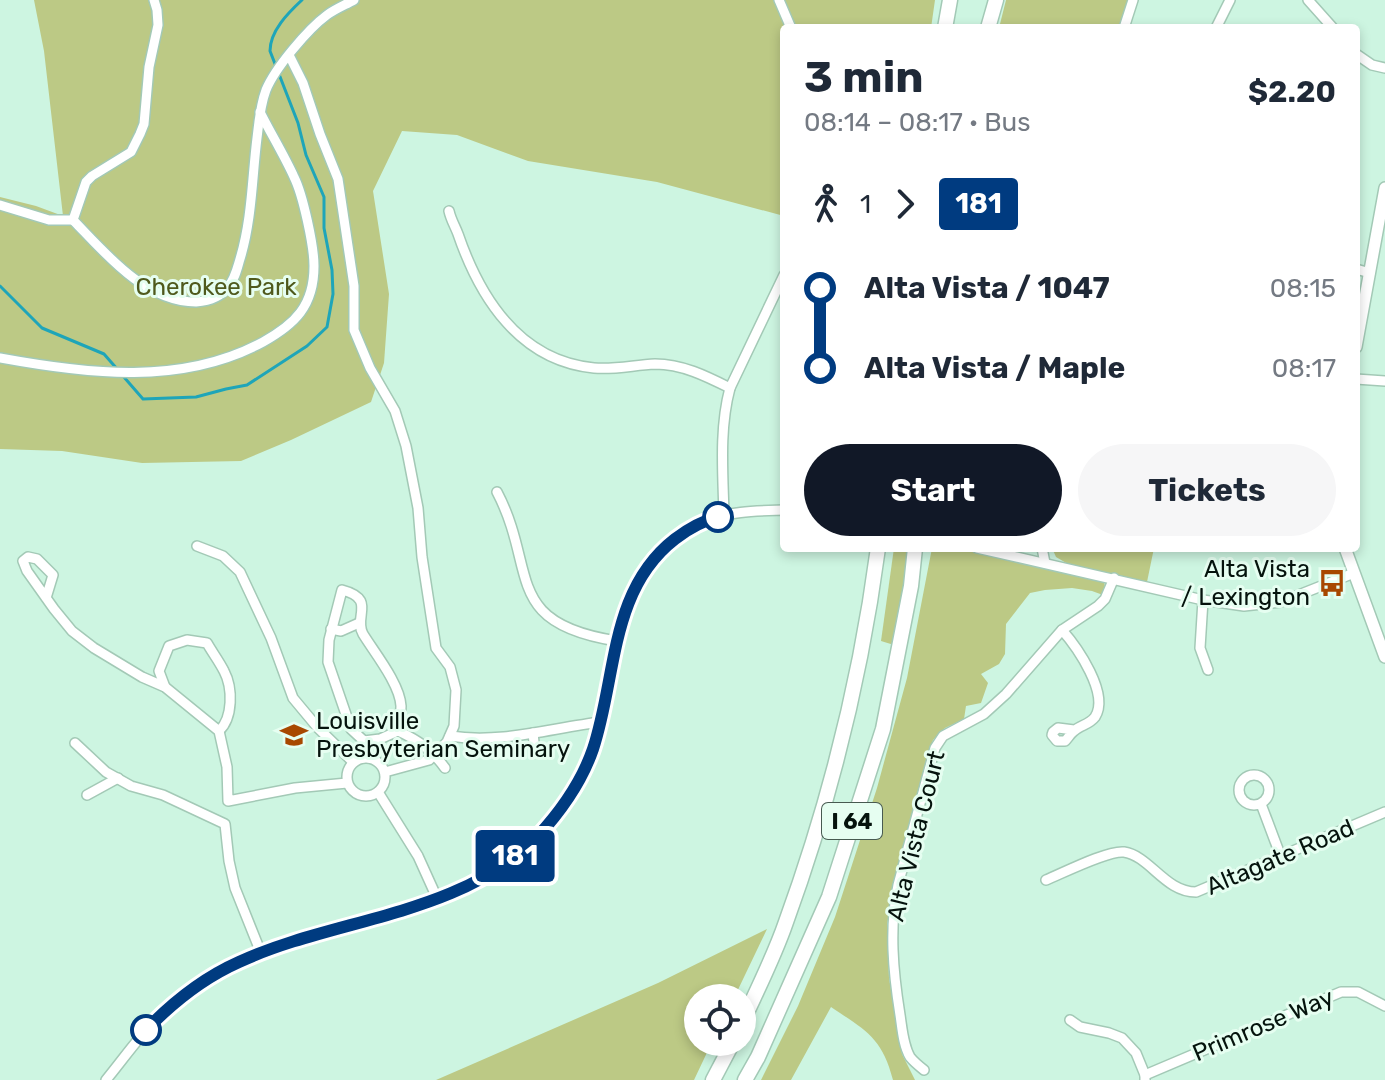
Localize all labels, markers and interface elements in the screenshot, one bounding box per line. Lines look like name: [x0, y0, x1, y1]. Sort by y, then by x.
text: 3 min: [804, 51, 924, 103]
text: $2.20: [1248, 74, 1336, 110]
text: 08:14 – 08:17 · Bus: [804, 107, 1030, 138]
icon: walk: [804, 182, 848, 226]
icon: forward: [883, 182, 927, 226]
text: 181: [955, 187, 1002, 220]
text: 1: [860, 189, 871, 220]
text: Alta Vista / 1047: [864, 270, 1110, 306]
park label: Cherokee Park: [135, 273, 297, 301]
text: 08:15: [1270, 273, 1336, 304]
text: Alta Vista / Maple: [864, 350, 1125, 386]
text: 08:17: [1272, 353, 1336, 384]
button: Start: [804, 444, 1062, 536]
button: Tickets: [1078, 444, 1336, 536]
unlabelled marker: [703, 502, 733, 532]
place label: Alta Vista / Lexington: [1181, 555, 1310, 611]
bus stop icon: Alta Vista / Lexington: [1317, 568, 1347, 598]
place label: Louisville Presbyterian Seminary: [316, 707, 570, 763]
school or university icon: Louisville Presbyterian Seminary: [279, 720, 309, 750]
street label: Alta Vista Court: [881, 748, 951, 924]
road number: I 64: [822, 803, 882, 839]
street label: Altagate Road: [1202, 813, 1358, 901]
line badge: 181: [469, 830, 561, 882]
text: 181: [492, 839, 538, 872]
street label: Primrose Way: [1188, 983, 1338, 1067]
map controls: [684, 984, 756, 1056]
button: locate: [684, 984, 756, 1056]
unlabelled marker: [131, 1015, 161, 1045]

